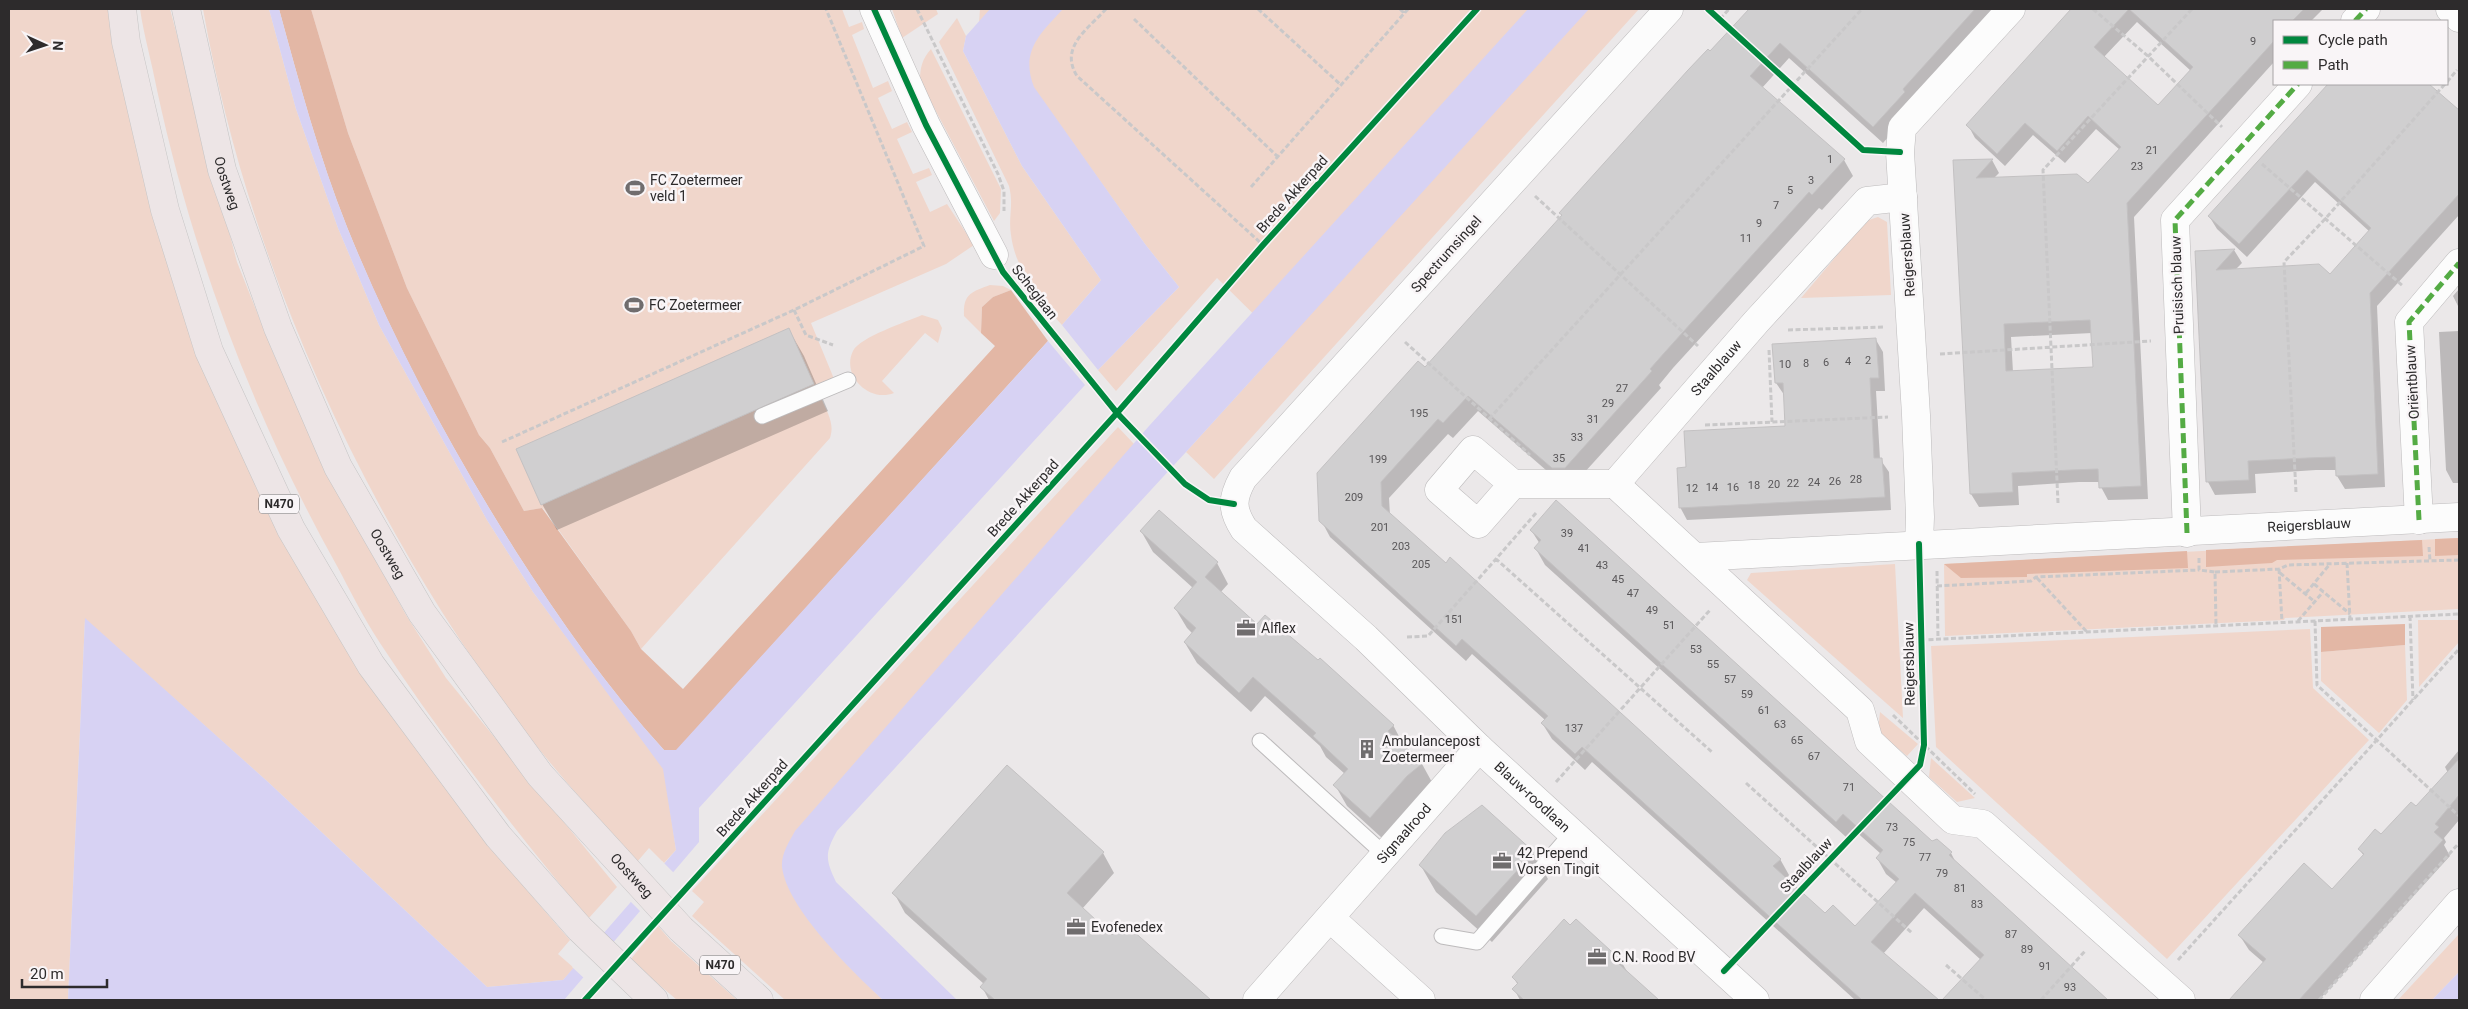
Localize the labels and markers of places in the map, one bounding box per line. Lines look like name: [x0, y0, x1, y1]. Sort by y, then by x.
place label: FC Zoetermeer veld 1: [650, 172, 743, 204]
sports icon: FC Zoetermeer veld 1: [624, 177, 646, 199]
sports icon: FC Zoetermeer: [623, 294, 645, 316]
place label: FC Zoetermeer: [649, 297, 742, 313]
office icon: Alflex: [1235, 617, 1257, 639]
place label: Alflex: [1261, 620, 1296, 636]
place label: Ambulancepost Zoetermeer: [1382, 733, 1481, 765]
building icon: Ambulancepost Zoetermeer: [1356, 738, 1378, 760]
place label: 42 Prepend Vorsen Tingit: [1517, 845, 1600, 877]
office icon: 42 Prepend Vorsen Tingit: [1491, 850, 1513, 872]
office icon: Evofenedex: [1065, 916, 1087, 938]
place label: Evofenedex: [1091, 919, 1163, 935]
office icon: C.N. Rood BV: [1586, 946, 1608, 968]
place label: C.N. Rood BV: [1612, 949, 1695, 965]

